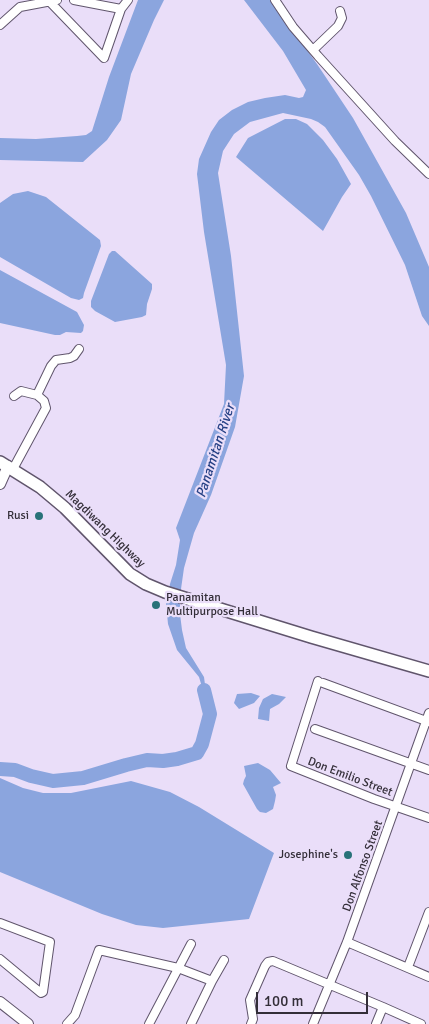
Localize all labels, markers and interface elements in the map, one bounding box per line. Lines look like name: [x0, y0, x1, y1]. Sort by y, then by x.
water label: Panamitan River: [193, 402, 239, 500]
street label: Magdiwang Highway: [62, 487, 148, 571]
place label: Rusi: [7, 509, 29, 523]
marker: Rusi: [33, 510, 45, 522]
place label: Panamitan Multipurpose Hall: [166, 591, 258, 619]
marker: Panamitan Multipurpose Hall: [150, 599, 162, 611]
street label: Don Emilio Street: [306, 754, 394, 800]
street label: Don Alfonso Street: [340, 818, 386, 914]
place label: Josephine's: [279, 848, 338, 862]
marker: Josephine's: [342, 849, 354, 861]
scale bar: [259, 982, 372, 1014]
text: 100 m: [264, 992, 304, 1010]

